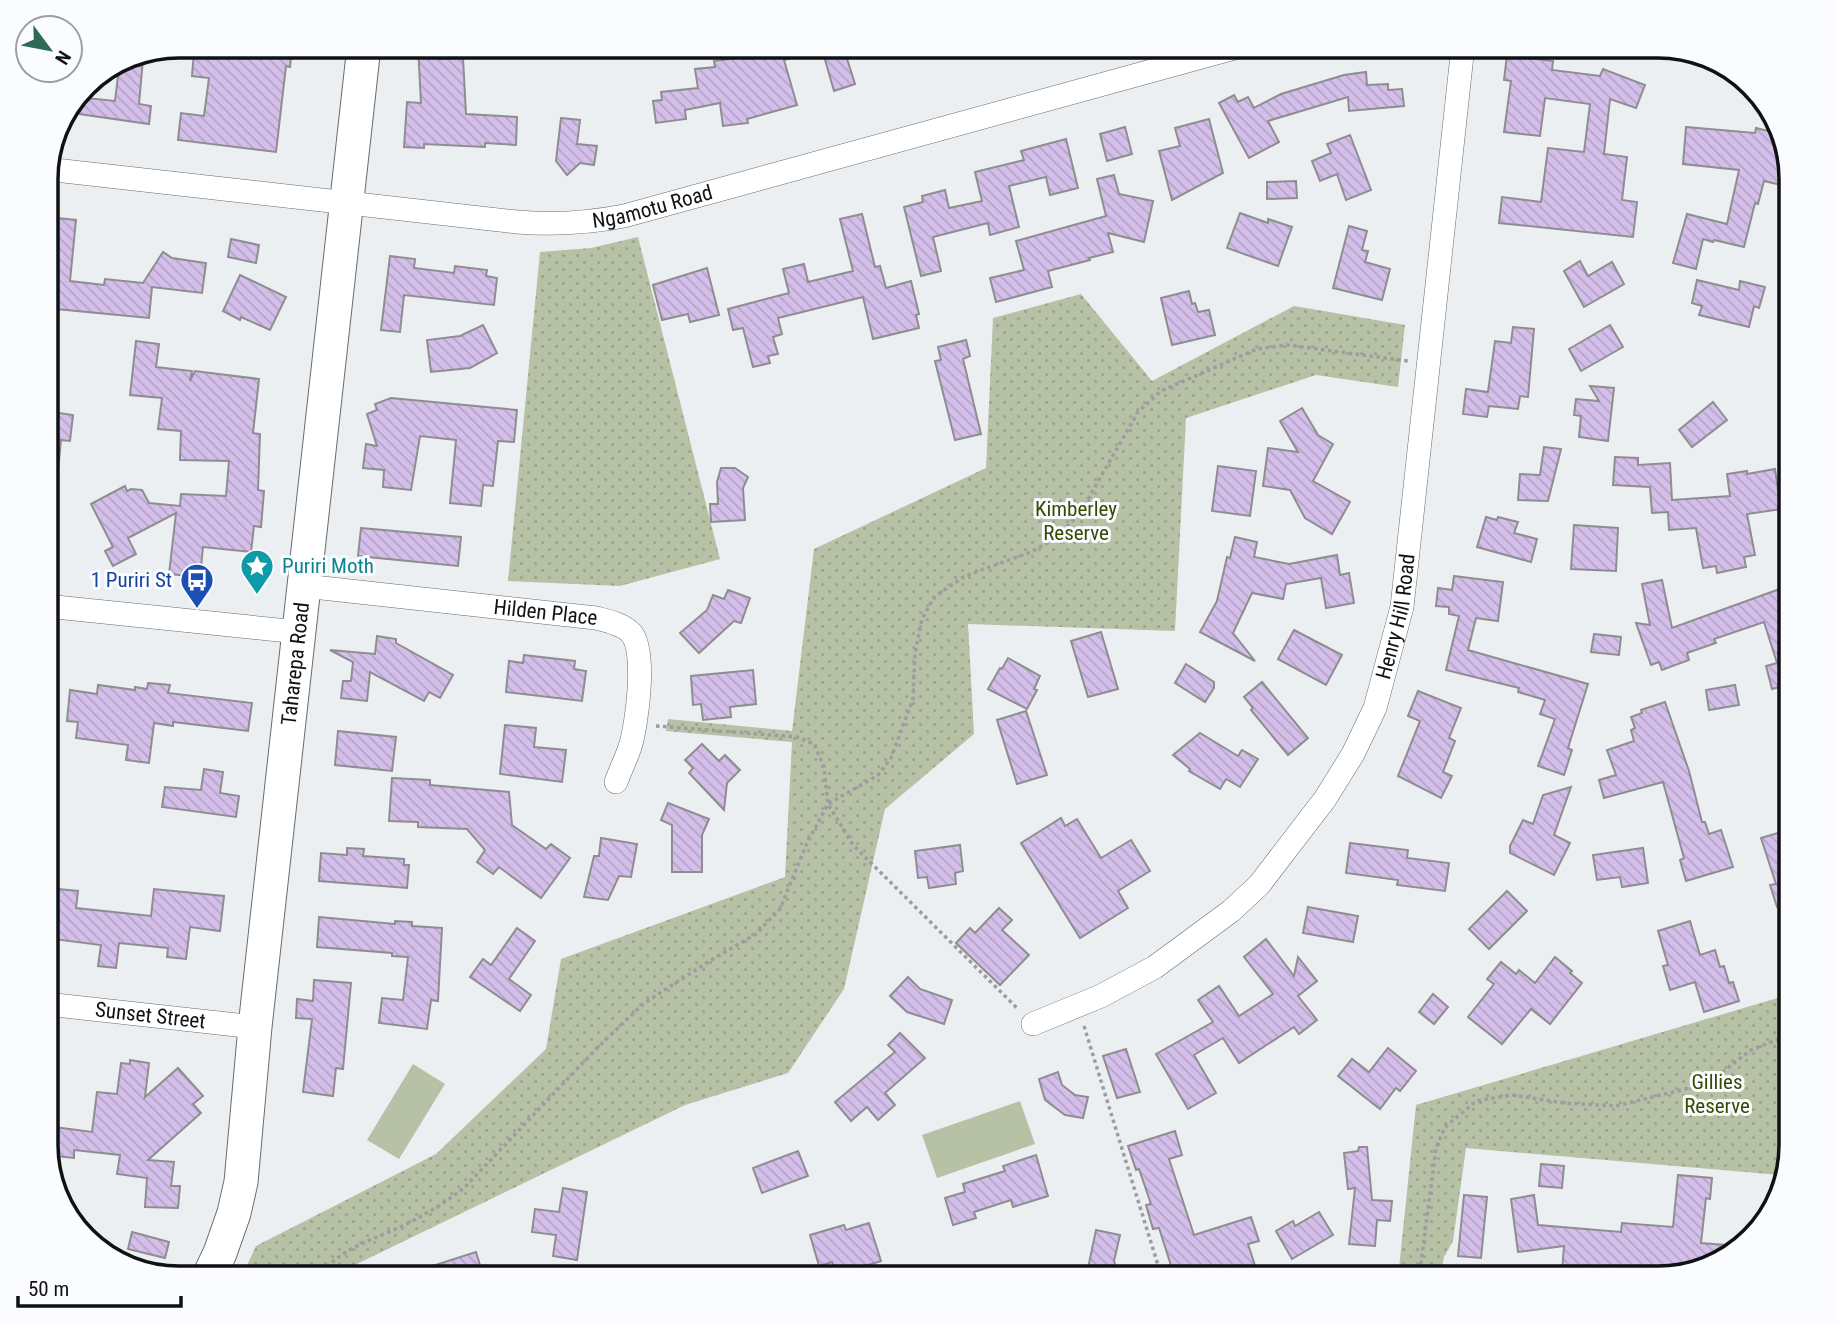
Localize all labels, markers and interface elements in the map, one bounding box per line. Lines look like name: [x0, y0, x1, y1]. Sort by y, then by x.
north arrow: [14, 14, 84, 84]
text: N: [50, 47, 76, 69]
street label: Ngamotu Road: [591, 180, 715, 233]
park label: Kimberley Reserve: [1035, 497, 1117, 545]
place icon: Puriri Moth: [238, 547, 276, 596]
street label: Henry Hill Road: [1371, 553, 1420, 682]
place label: Puriri Moth: [282, 554, 374, 578]
bus stop icon: 1 Puriri St: [178, 561, 216, 610]
place label: 1 Puriri St: [91, 568, 172, 592]
street label: Hilden Place: [493, 595, 599, 630]
street label: Taharepa Road: [277, 601, 314, 726]
street label: Sunset Street: [94, 997, 207, 1033]
park label: Gillies Reserve: [1684, 1070, 1750, 1118]
scale bar: [18, 1264, 180, 1308]
text: 50 m: [28, 1277, 69, 1301]

